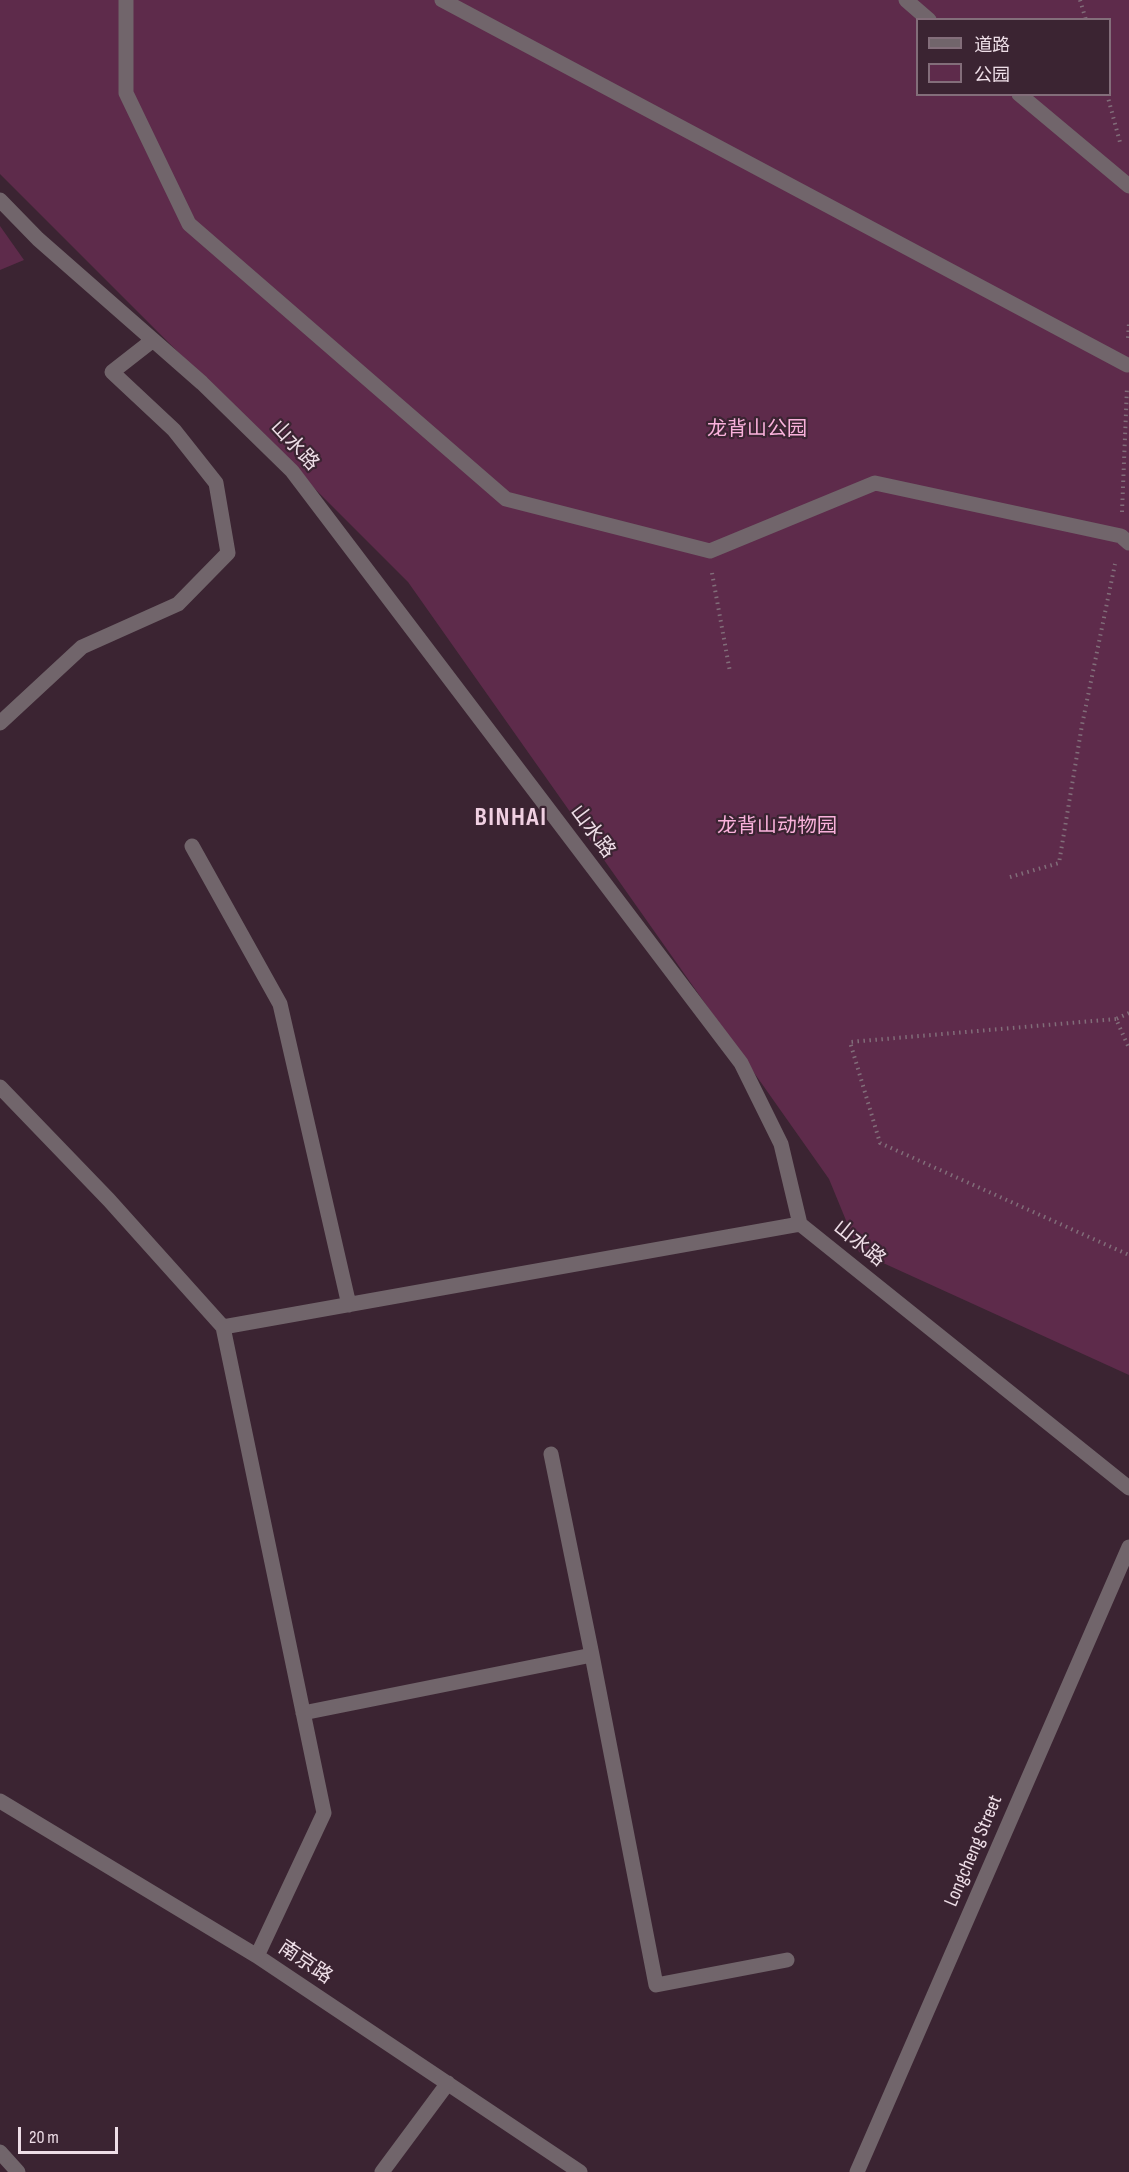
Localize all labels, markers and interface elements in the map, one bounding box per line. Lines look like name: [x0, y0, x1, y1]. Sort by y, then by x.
legend: [916, 18, 1111, 96]
text: 道路: [974, 35, 1010, 56]
text: 公园: [974, 65, 1010, 86]
street label: 山水路: [265, 416, 323, 476]
park label: 龙背山公园: [707, 418, 807, 442]
street label: 山水路: [564, 801, 620, 863]
district label: BINHAI: [474, 802, 548, 834]
park label: 龙背山动物园: [717, 815, 837, 839]
street label: 山水路: [828, 1216, 890, 1272]
street label: Longcheng Street: [940, 1792, 1008, 1910]
street label: 南京路: [273, 1936, 337, 1990]
scale bar: [21, 2115, 122, 2153]
text: 20 m: [29, 2127, 59, 2148]

